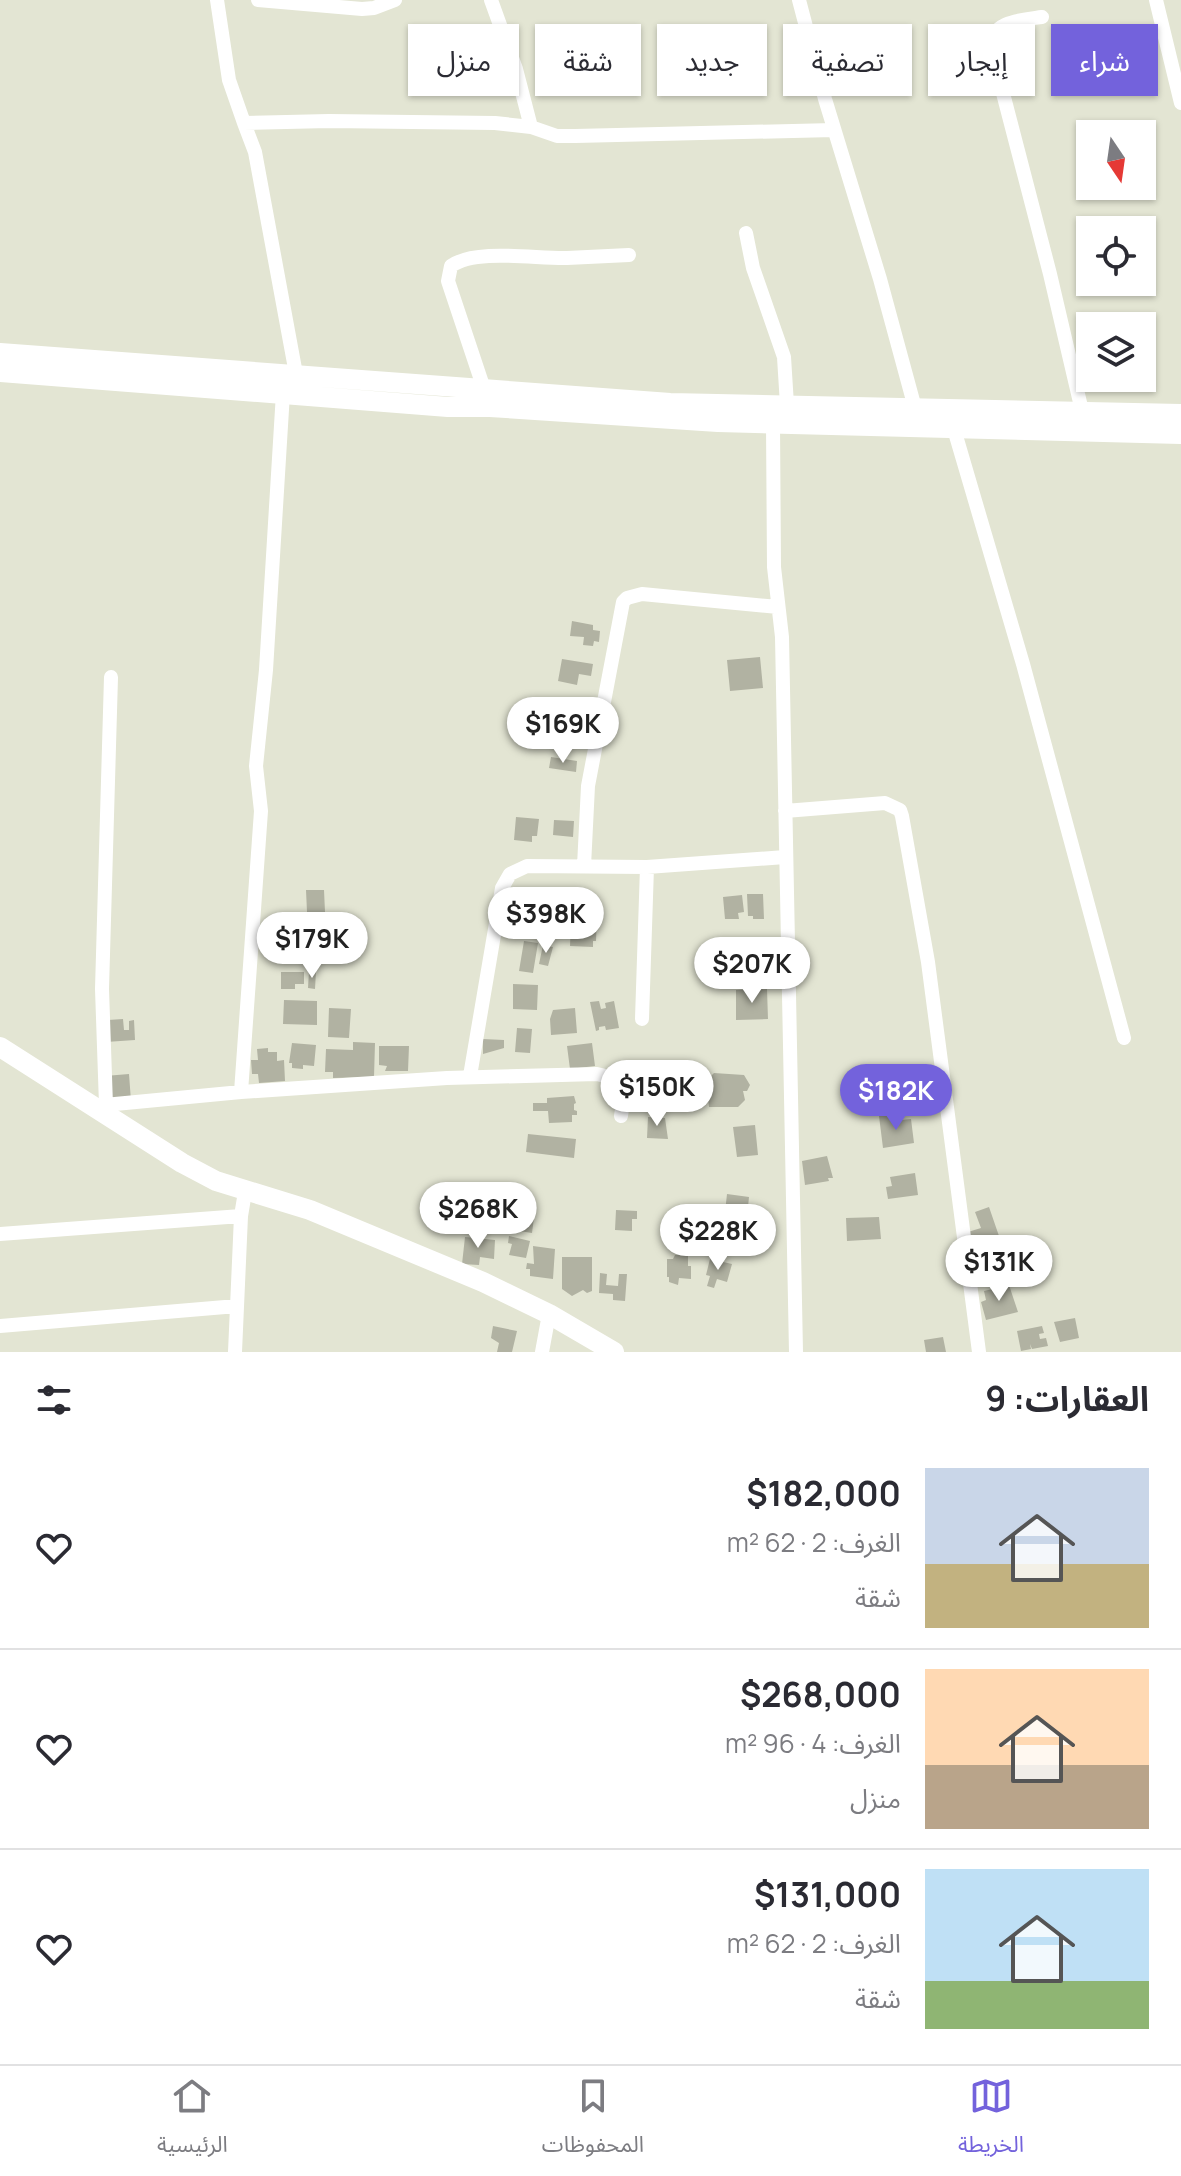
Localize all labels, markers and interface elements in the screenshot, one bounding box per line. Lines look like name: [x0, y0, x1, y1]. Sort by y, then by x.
chip: منزل: [408, 24, 519, 96]
chip: شقة: [535, 24, 641, 96]
chip: جديد: [657, 24, 767, 96]
chip: تصفية: [783, 24, 912, 96]
chip: إيجار: [928, 24, 1035, 96]
chip: شراء: [1051, 24, 1158, 96]
north arrow: [1076, 120, 1156, 200]
map controls: [1076, 120, 1156, 392]
button: locate: [1076, 216, 1156, 296]
button: layers: [1076, 312, 1156, 392]
pin: $169K: [507, 697, 619, 765]
text: $169K: [525, 705, 601, 741]
pin: $398K: [490, 887, 602, 955]
text: $398K: [506, 895, 586, 931]
pin: $179K: [256, 912, 368, 980]
text: $179K: [275, 920, 349, 956]
pin: $207K: [696, 937, 808, 1005]
text: $207K: [712, 945, 792, 981]
pin: $150K: [601, 1060, 713, 1128]
pin: $182K: [840, 1064, 952, 1132]
text: $150K: [619, 1068, 695, 1104]
text: $182K: [858, 1072, 934, 1108]
pin: $268K: [422, 1182, 534, 1250]
text: $268K: [438, 1190, 518, 1226]
pin: $228K: [662, 1204, 774, 1272]
text: $228K: [678, 1212, 758, 1248]
pin: $131K: [943, 1235, 1055, 1303]
text: $131K: [963, 1243, 1035, 1279]
text: العقارات: 9: [985, 1375, 1149, 1421]
icon: filters: [32, 1378, 76, 1422]
text: $182,000: [746, 1470, 901, 1516]
icon: home: [989, 1500, 1085, 1596]
text: الغرف: 2 · 62 m²: [727, 1524, 901, 1560]
icon: heart: [32, 1526, 76, 1570]
text: شقة: [855, 1579, 901, 1615]
text: $268,000: [740, 1671, 901, 1717]
icon: home: [989, 1701, 1085, 1797]
text: الغرف: 4 · 96 m²: [725, 1725, 901, 1761]
icon: heart: [32, 1727, 76, 1771]
text: منزل: [850, 1780, 901, 1816]
text: $131,000: [754, 1871, 901, 1917]
icon: home: [989, 1901, 1085, 1997]
text: الغرف: 2 · 62 m²: [727, 1925, 901, 1961]
icon: heart: [32, 1927, 76, 1971]
text: شقة: [855, 1980, 901, 2016]
tab: الرئيسية: [157, 2074, 228, 2168]
tab: المحفوظات: [542, 2074, 644, 2168]
tab: الخريطة: [958, 2074, 1024, 2168]

